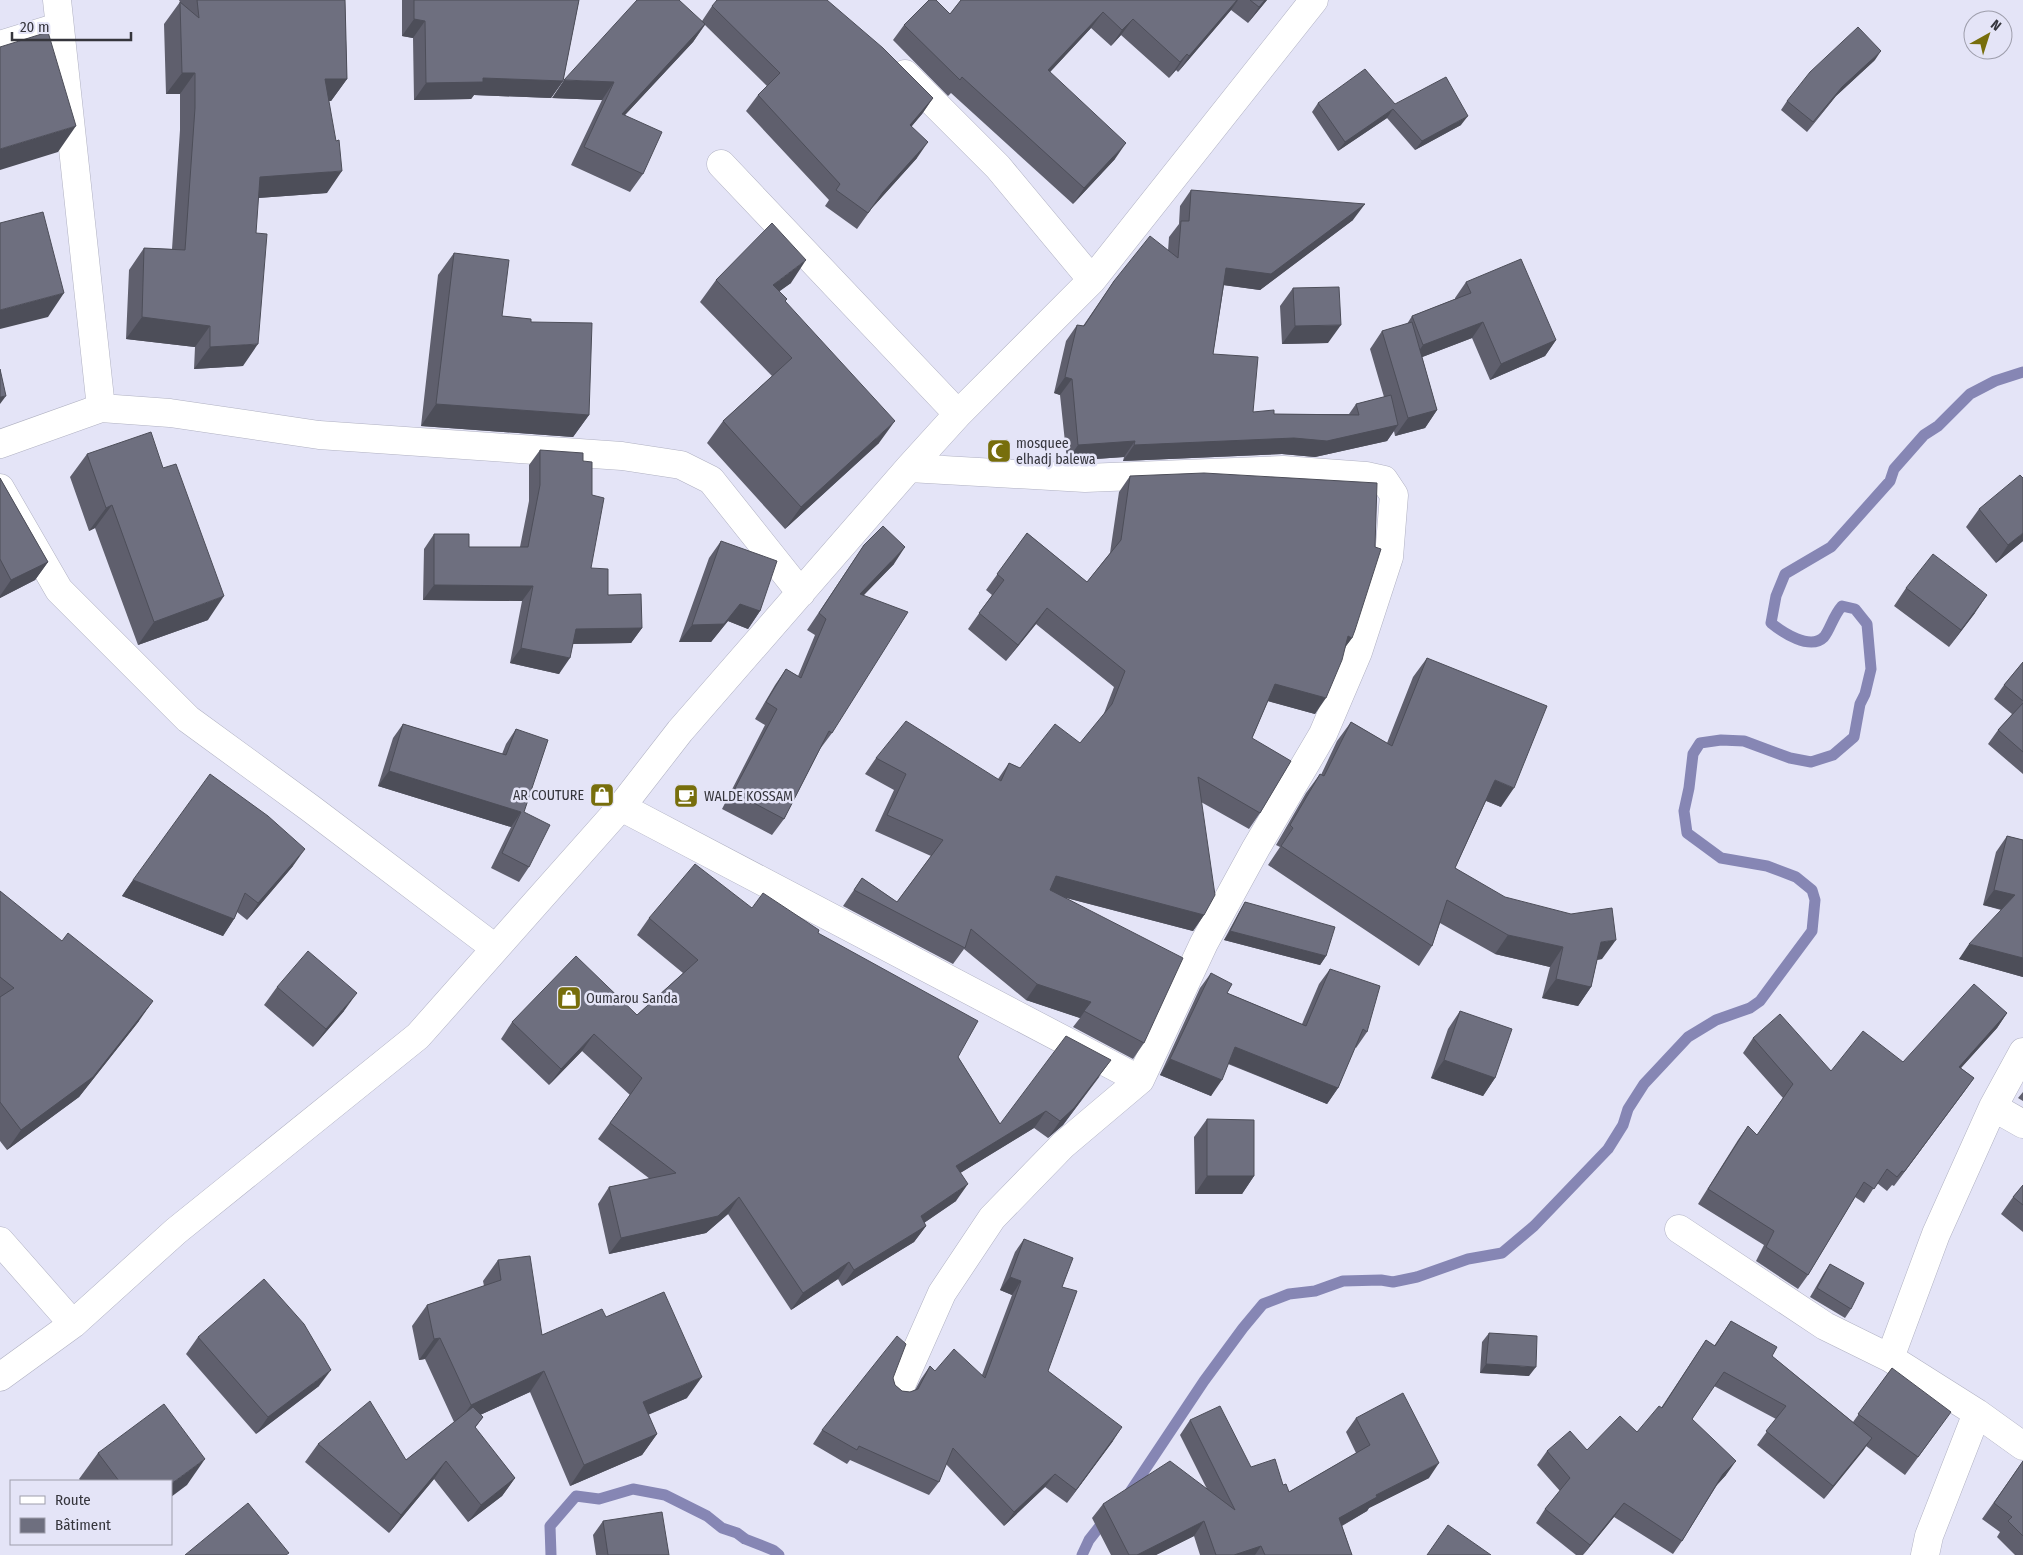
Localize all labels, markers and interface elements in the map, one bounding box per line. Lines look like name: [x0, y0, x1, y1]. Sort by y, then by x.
scale bar: [12, 10, 131, 42]
north arrow: [1963, 10, 2013, 60]
text: N: [1987, 16, 2004, 35]
text: 20 m: [20, 18, 50, 36]
place label: mosquee elhadj balewa: [1016, 435, 1096, 468]
mosque icon: mosquee elhadj balewa: [986, 438, 1012, 464]
shop icon: AR COUTURE: [589, 782, 615, 808]
cafe icon: WALDE KOSSAM: [673, 783, 699, 809]
place label: AR COUTURE: [513, 787, 584, 804]
place label: WALDE KOSSAM: [704, 788, 793, 805]
shop icon: Oumarou Sanda: [556, 985, 582, 1011]
place label: Oumarou Sanda: [586, 990, 678, 1007]
legend: [10, 1480, 172, 1545]
text: Route: [55, 1491, 91, 1509]
text: Bâtiment: [55, 1516, 111, 1534]

